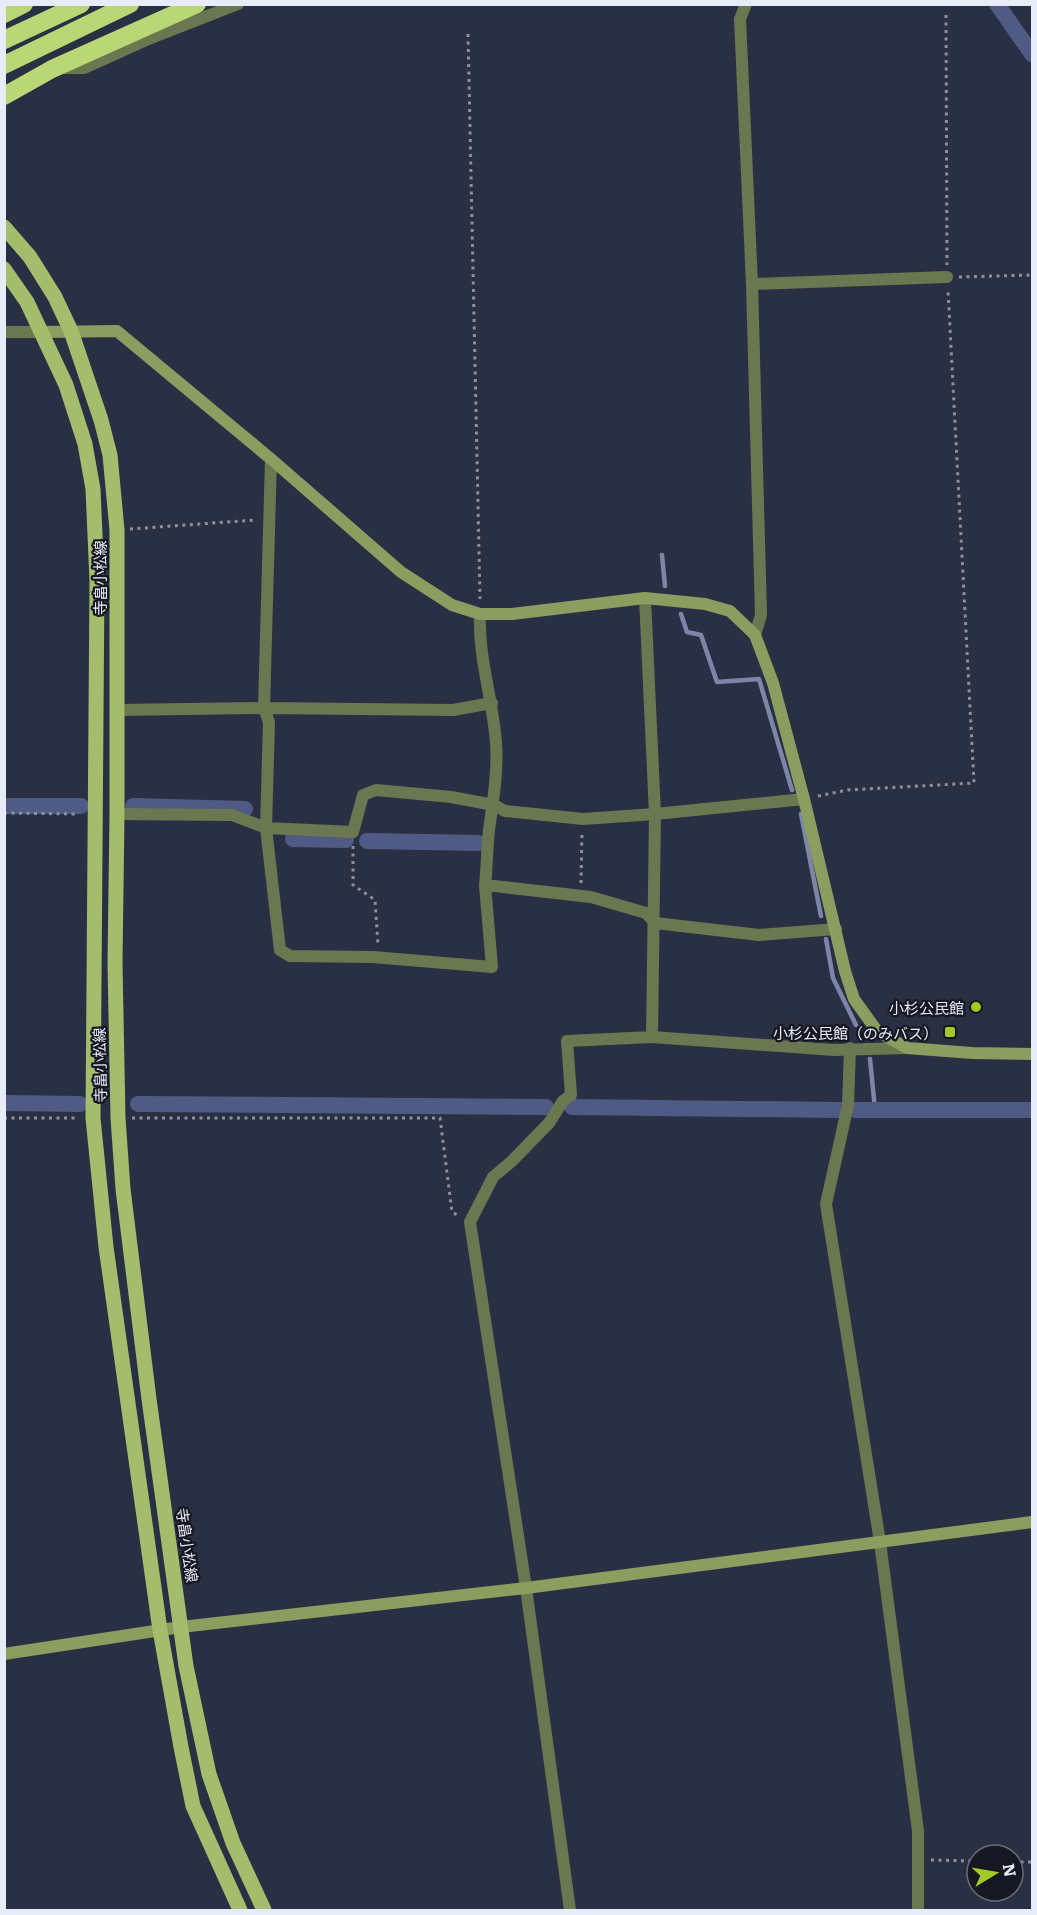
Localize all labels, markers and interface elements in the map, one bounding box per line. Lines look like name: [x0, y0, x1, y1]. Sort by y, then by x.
street label: 寺畠小松線: [88, 540, 111, 616]
place label: 小杉公民館: [889, 996, 964, 1019]
marker: 小杉公民館: [969, 1000, 983, 1014]
place label: 小杉公民館（のみバス）: [773, 1021, 938, 1044]
marker: 小杉公民館（のみバス）: [943, 1025, 957, 1039]
street label: 寺畠小松線: [87, 1027, 111, 1103]
street label: 寺畠小松線: [171, 1506, 205, 1584]
north arrow: [965, 1843, 1025, 1903]
text: N: [998, 1861, 1024, 1879]

